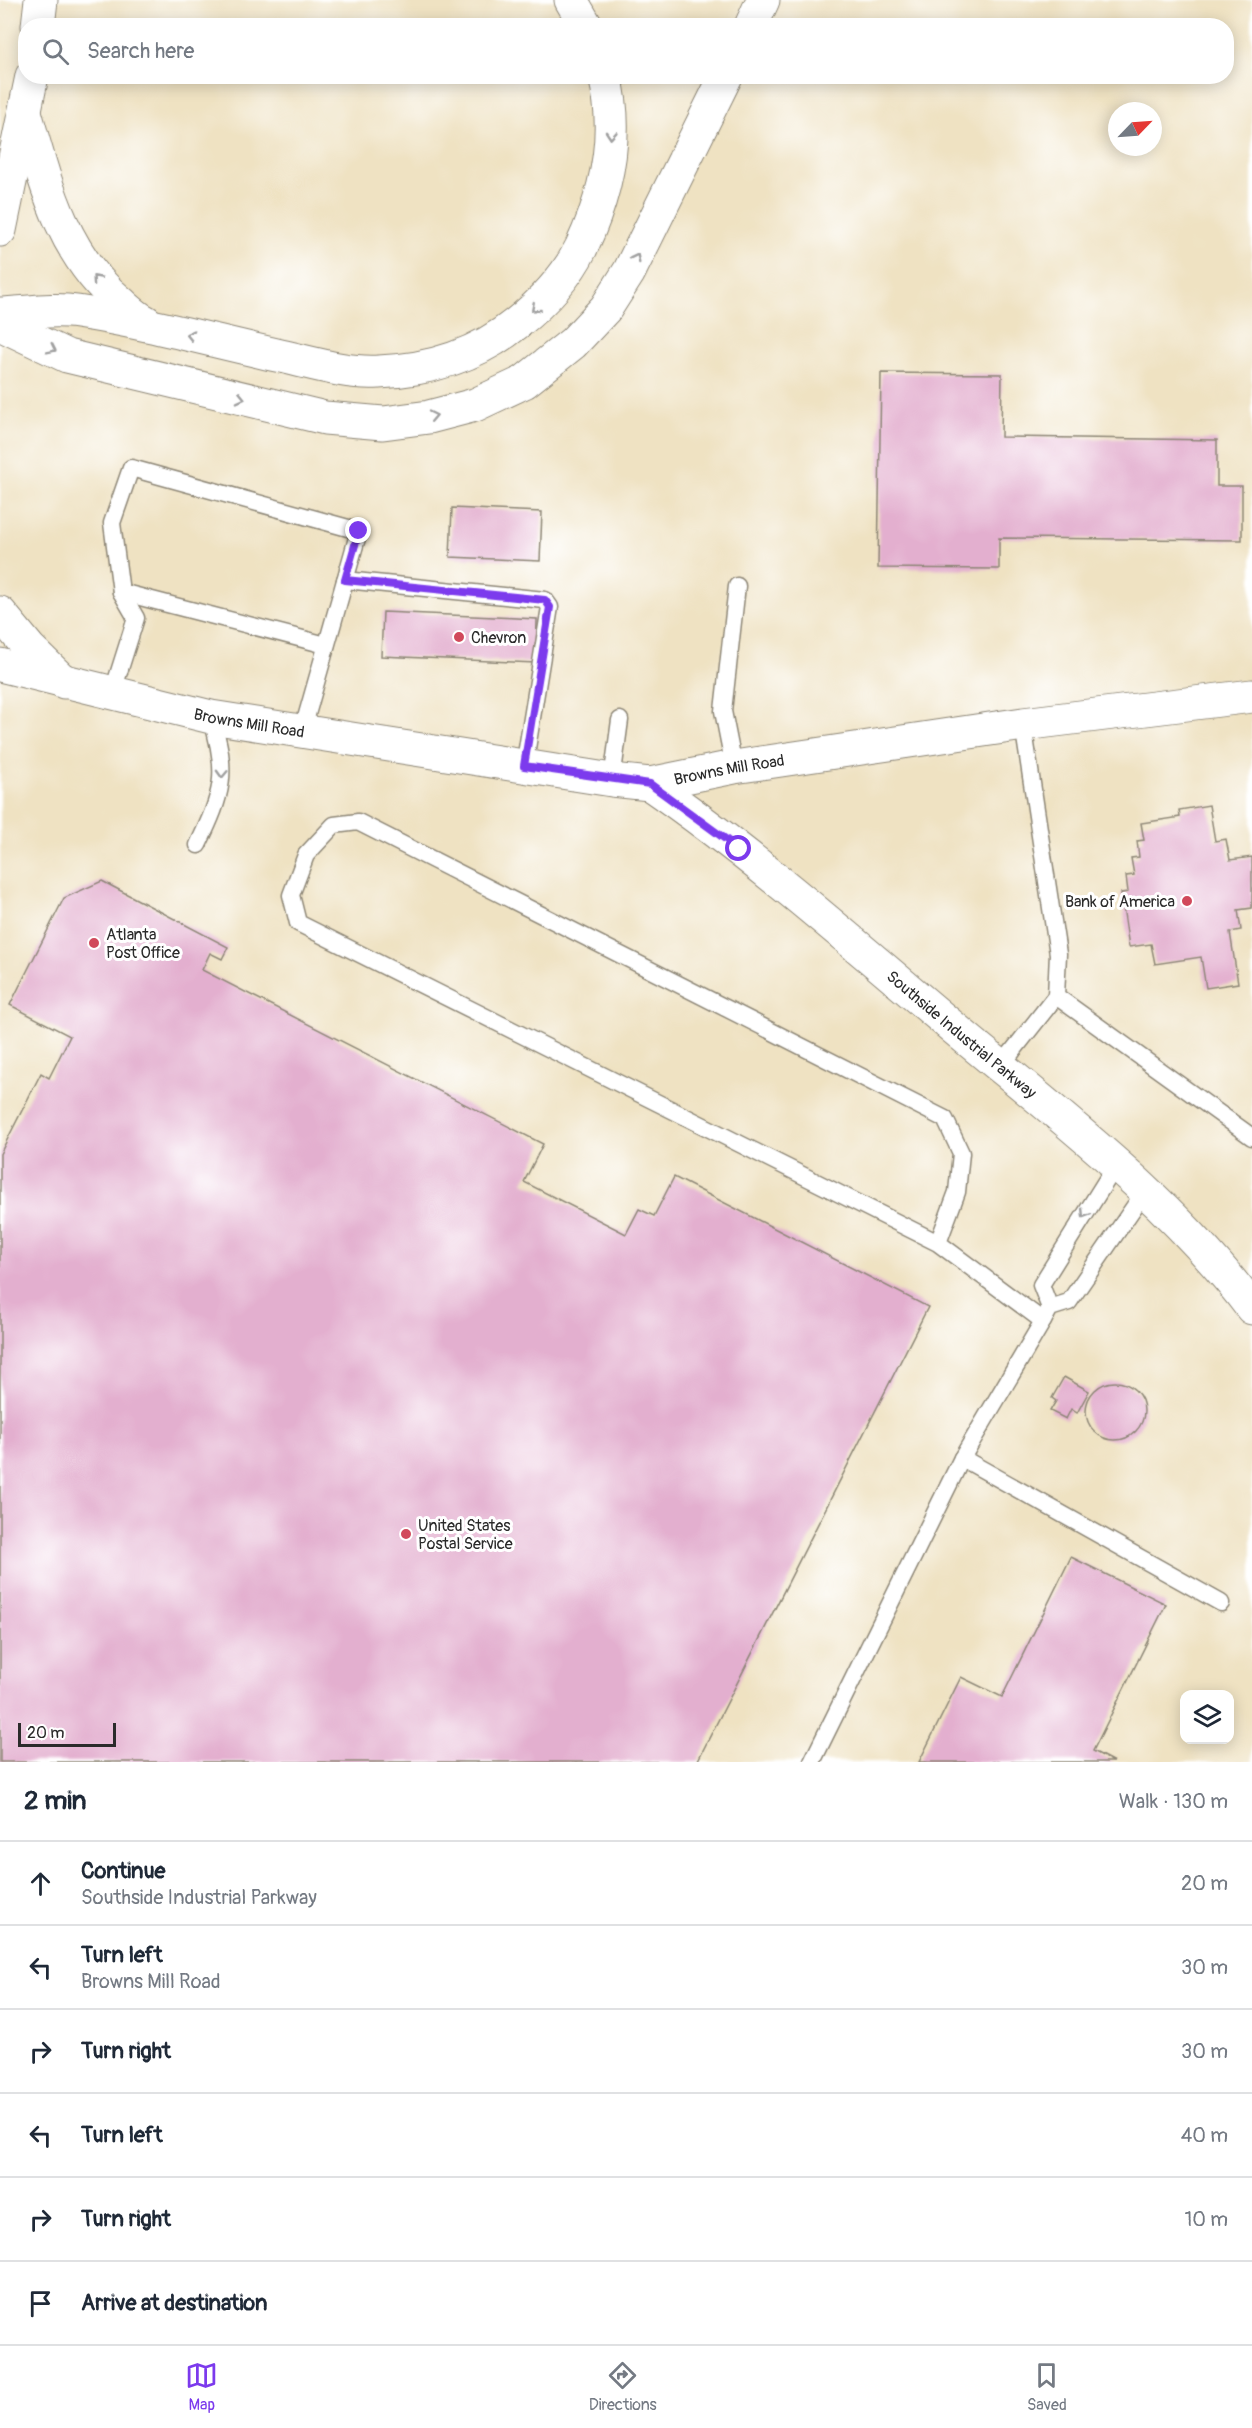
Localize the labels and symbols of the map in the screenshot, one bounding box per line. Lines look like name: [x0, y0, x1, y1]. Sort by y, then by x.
north arrow: [1108, 102, 1162, 156]
one-way arrow: [604, 130, 617, 139]
one-way arrow: [629, 254, 640, 264]
one-way arrow: [93, 275, 104, 286]
one-way arrow: [531, 301, 542, 312]
one-way arrow: [185, 330, 195, 343]
one-way arrow: [46, 342, 57, 354]
one-way arrow: [236, 390, 246, 403]
one-way arrow: [428, 410, 438, 423]
route end: [345, 517, 371, 543]
place label: Chevron: [471, 628, 526, 648]
marker: Chevron: [452, 630, 466, 644]
street label: Browns Mill Road: [192, 704, 306, 743]
street label: Browns Mill Road: [672, 751, 786, 790]
one-way arrow: [215, 769, 228, 778]
route start: [725, 835, 751, 861]
place label: Bank of America: [1065, 892, 1175, 912]
marker: Bank of America: [1180, 894, 1194, 908]
place label: Atlanta Post Office: [106, 925, 180, 963]
marker: Atlanta Post Office: [87, 936, 101, 950]
street label: Southside Industrial Parkway: [882, 967, 1040, 1103]
one-way arrow: [1081, 1208, 1093, 1218]
place label: United States Postal Service: [418, 1516, 513, 1554]
marker: United States Postal Service: [399, 1527, 413, 1541]
scale bar: [18, 1720, 116, 1748]

